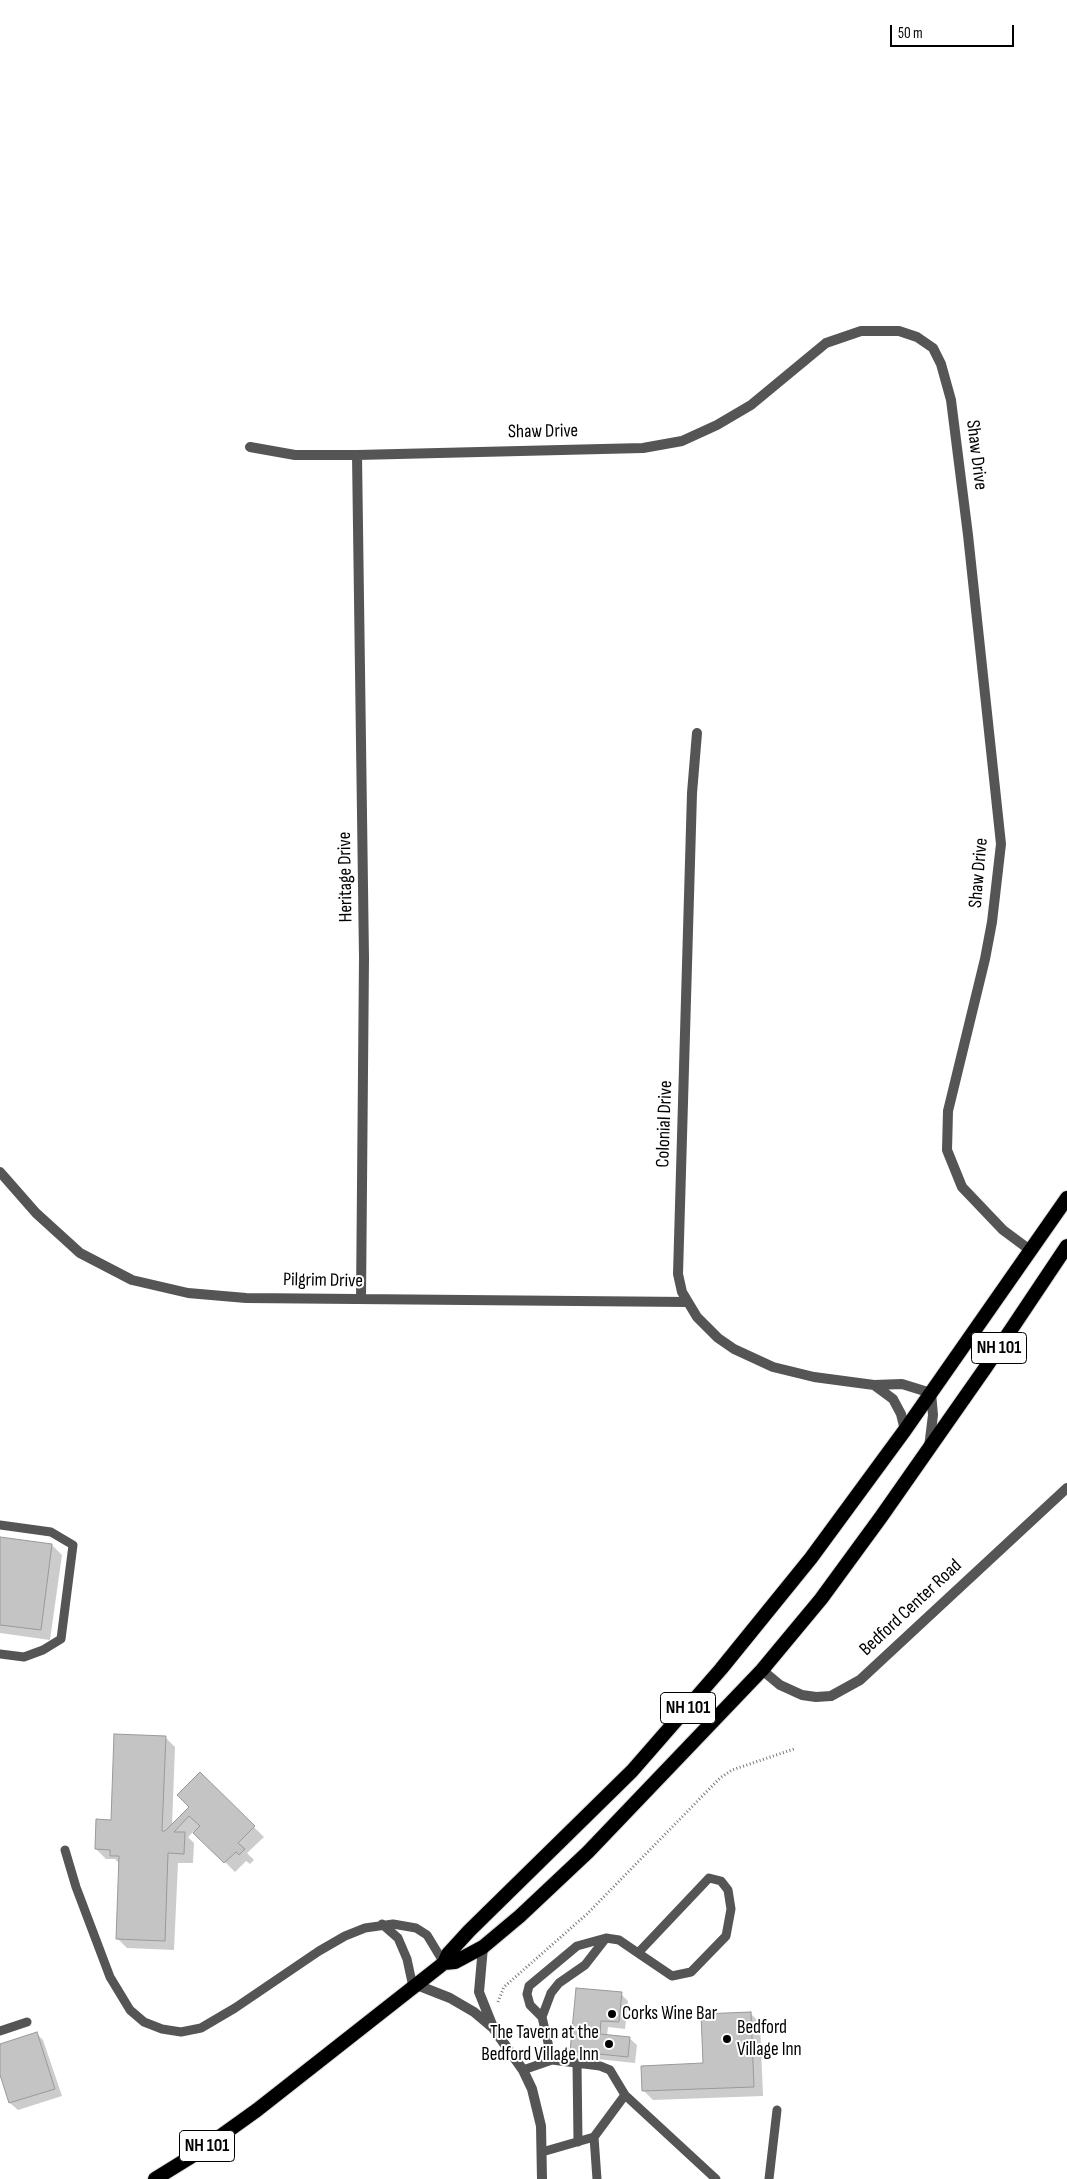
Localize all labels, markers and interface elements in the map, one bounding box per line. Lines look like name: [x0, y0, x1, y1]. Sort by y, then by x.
scale bar: [892, 15, 1016, 47]
text: 50 m: [898, 24, 923, 43]
street label: Shaw Drive: [960, 419, 992, 491]
street label: Shaw Drive: [508, 420, 578, 444]
street label: Heritage Drive: [334, 831, 358, 923]
street label: Shaw Drive: [965, 837, 993, 909]
street label: Colonial Drive: [652, 1080, 678, 1168]
street label: Pilgrim Drive: [283, 1269, 363, 1293]
road number: NH 101: [972, 1332, 1026, 1364]
street label: Bedford Center Road: [855, 1555, 967, 1661]
road number: NH 101: [660, 1692, 716, 1724]
place label: Corks Wine Bar: [622, 2003, 717, 2025]
marker: Corks Wine Bar: [606, 2008, 618, 2020]
place label: Bedford Village Inn: [737, 2017, 802, 2061]
place label: The Tavern at the Bedford Village Inn: [481, 2022, 599, 2066]
marker: Bedford Village Inn: [721, 2033, 733, 2045]
marker: The Tavern at the Bedford Village Inn: [603, 2038, 615, 2050]
road number: NH 101: [180, 2130, 234, 2162]

